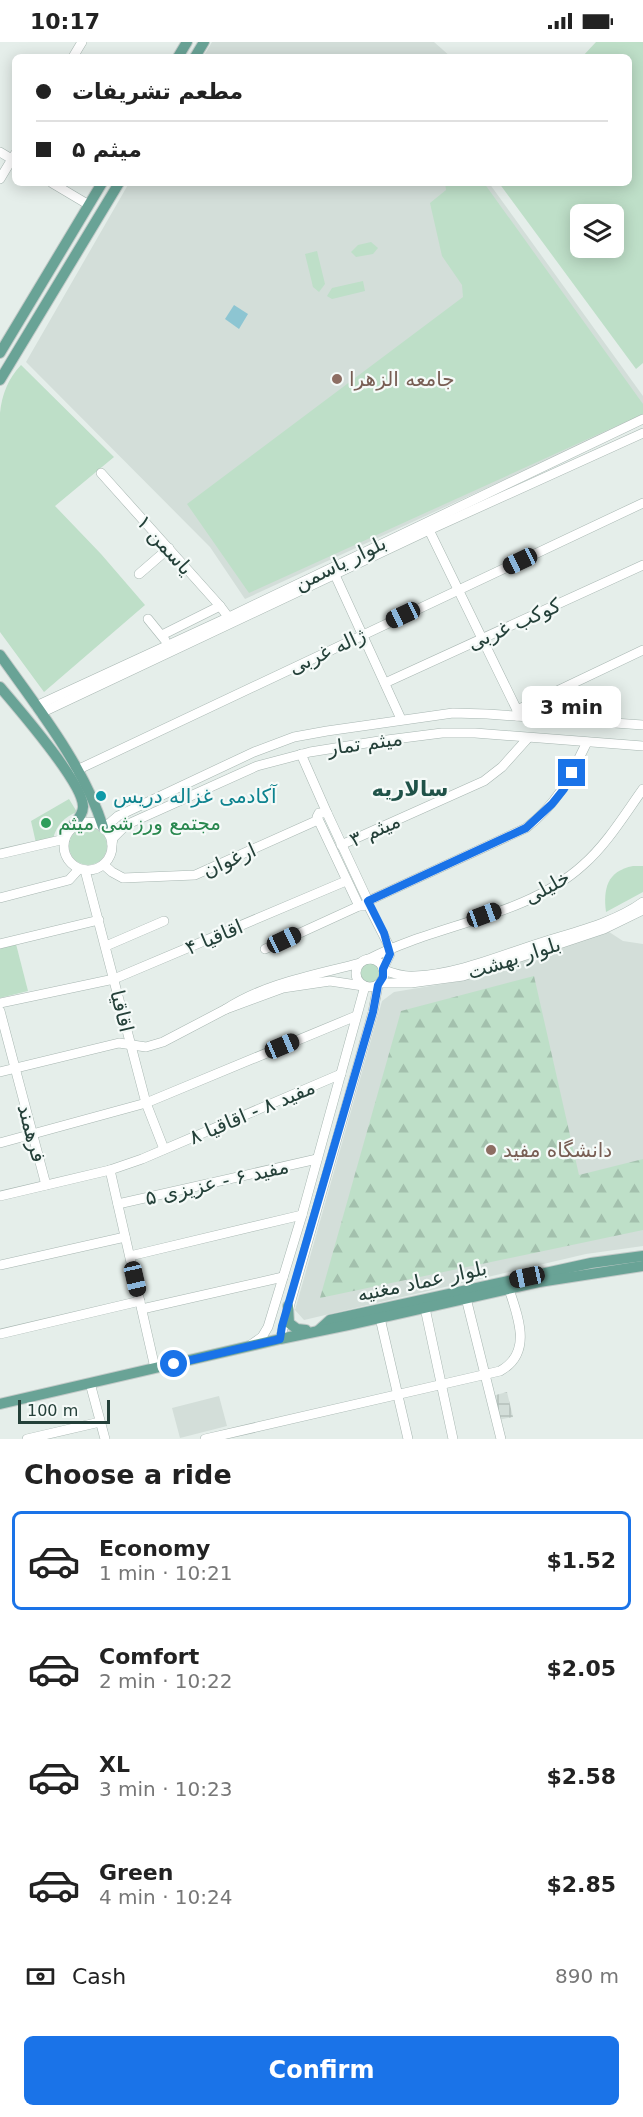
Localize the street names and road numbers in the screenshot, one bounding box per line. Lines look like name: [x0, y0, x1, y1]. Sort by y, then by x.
street label: یاسمن ۱: [132, 510, 198, 580]
street label: بلوار یاسمن: [290, 530, 390, 596]
street label: کوکب غربی: [464, 593, 565, 655]
street label: ژاله غربی: [285, 623, 369, 679]
street label: میثم تمار: [325, 726, 404, 760]
street label: میثم ۳: [346, 808, 404, 852]
street label: ارغوان: [198, 838, 260, 882]
street label: خلیلی: [520, 865, 574, 909]
street label: اقاقیا ۴: [182, 914, 246, 960]
street label: بلوار بهشت: [464, 932, 564, 984]
street label: اقاقیا: [105, 987, 139, 1035]
street label: مفید ۸ - اقاقیا ۸: [185, 1075, 319, 1149]
street label: فرهمند: [13, 1101, 51, 1165]
street label: مفید ۶ - عزیزی ۵: [143, 1154, 291, 1210]
street label: بلوار عماد مغنیه: [355, 1256, 489, 1306]

